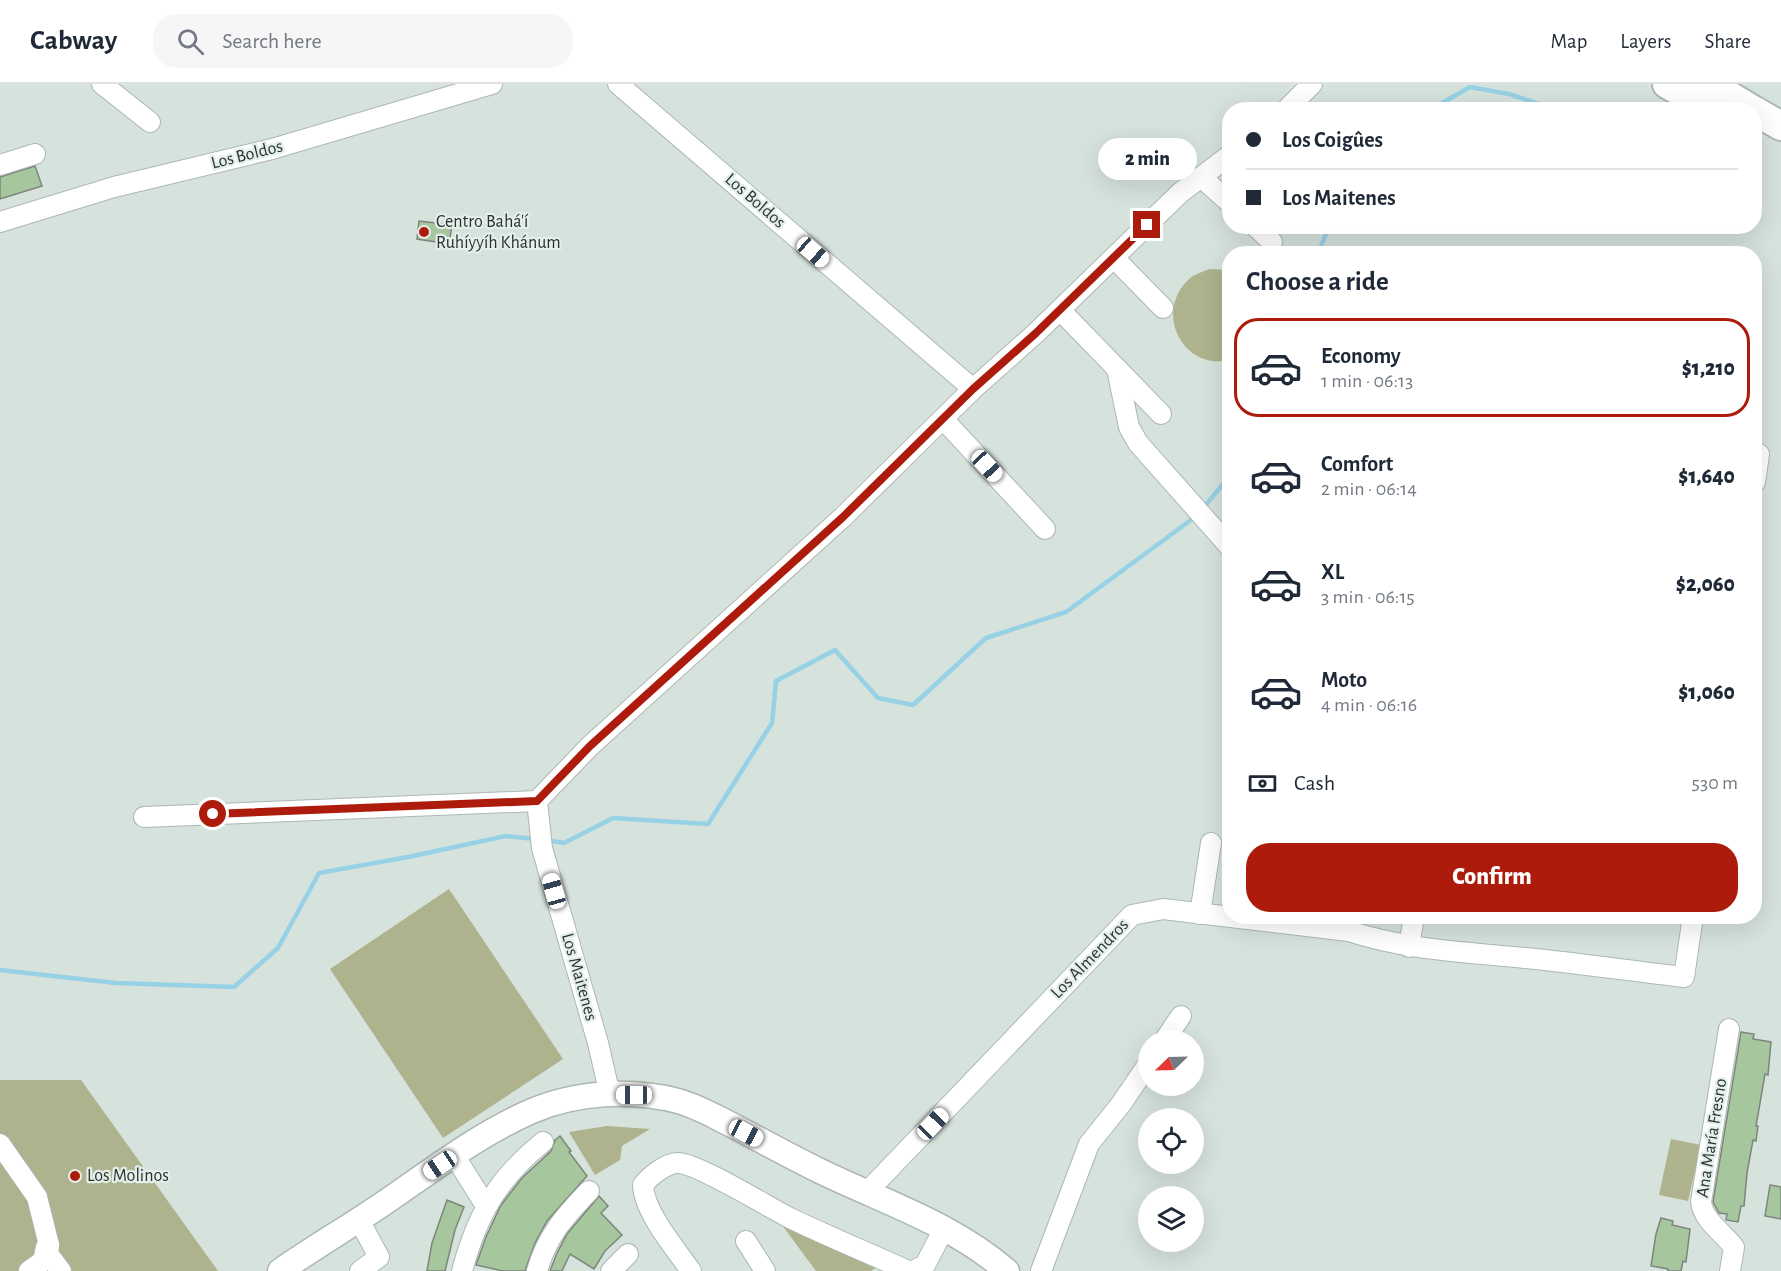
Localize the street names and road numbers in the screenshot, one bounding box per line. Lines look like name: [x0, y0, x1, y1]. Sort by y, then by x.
street label: Los Boldos: [209, 137, 285, 173]
street label: Los Boldos: [721, 170, 789, 232]
street label: Los Almendros: [1048, 916, 1132, 1002]
street label: Los Maitenes: [558, 931, 600, 1023]
street label: Ana María Fresno: [1694, 1077, 1730, 1199]

